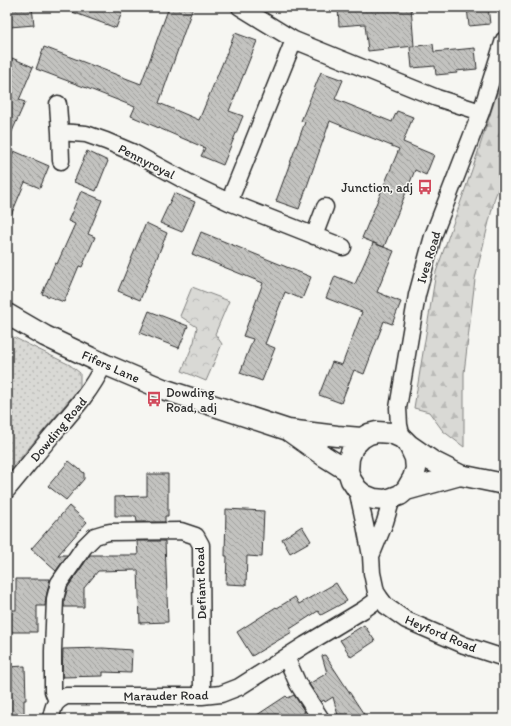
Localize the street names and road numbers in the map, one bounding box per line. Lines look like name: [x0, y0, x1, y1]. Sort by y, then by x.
street label: Pennyroyal: [116, 141, 178, 182]
street label: Ives Road: [413, 229, 444, 285]
street label: Fifers Lane: [80, 347, 142, 386]
street label: Dowding Road: [27, 394, 90, 465]
street label: Defiant Road: [192, 546, 209, 620]
street label: Heyford Road: [403, 612, 479, 655]
street label: Marauder Road: [123, 687, 209, 704]

